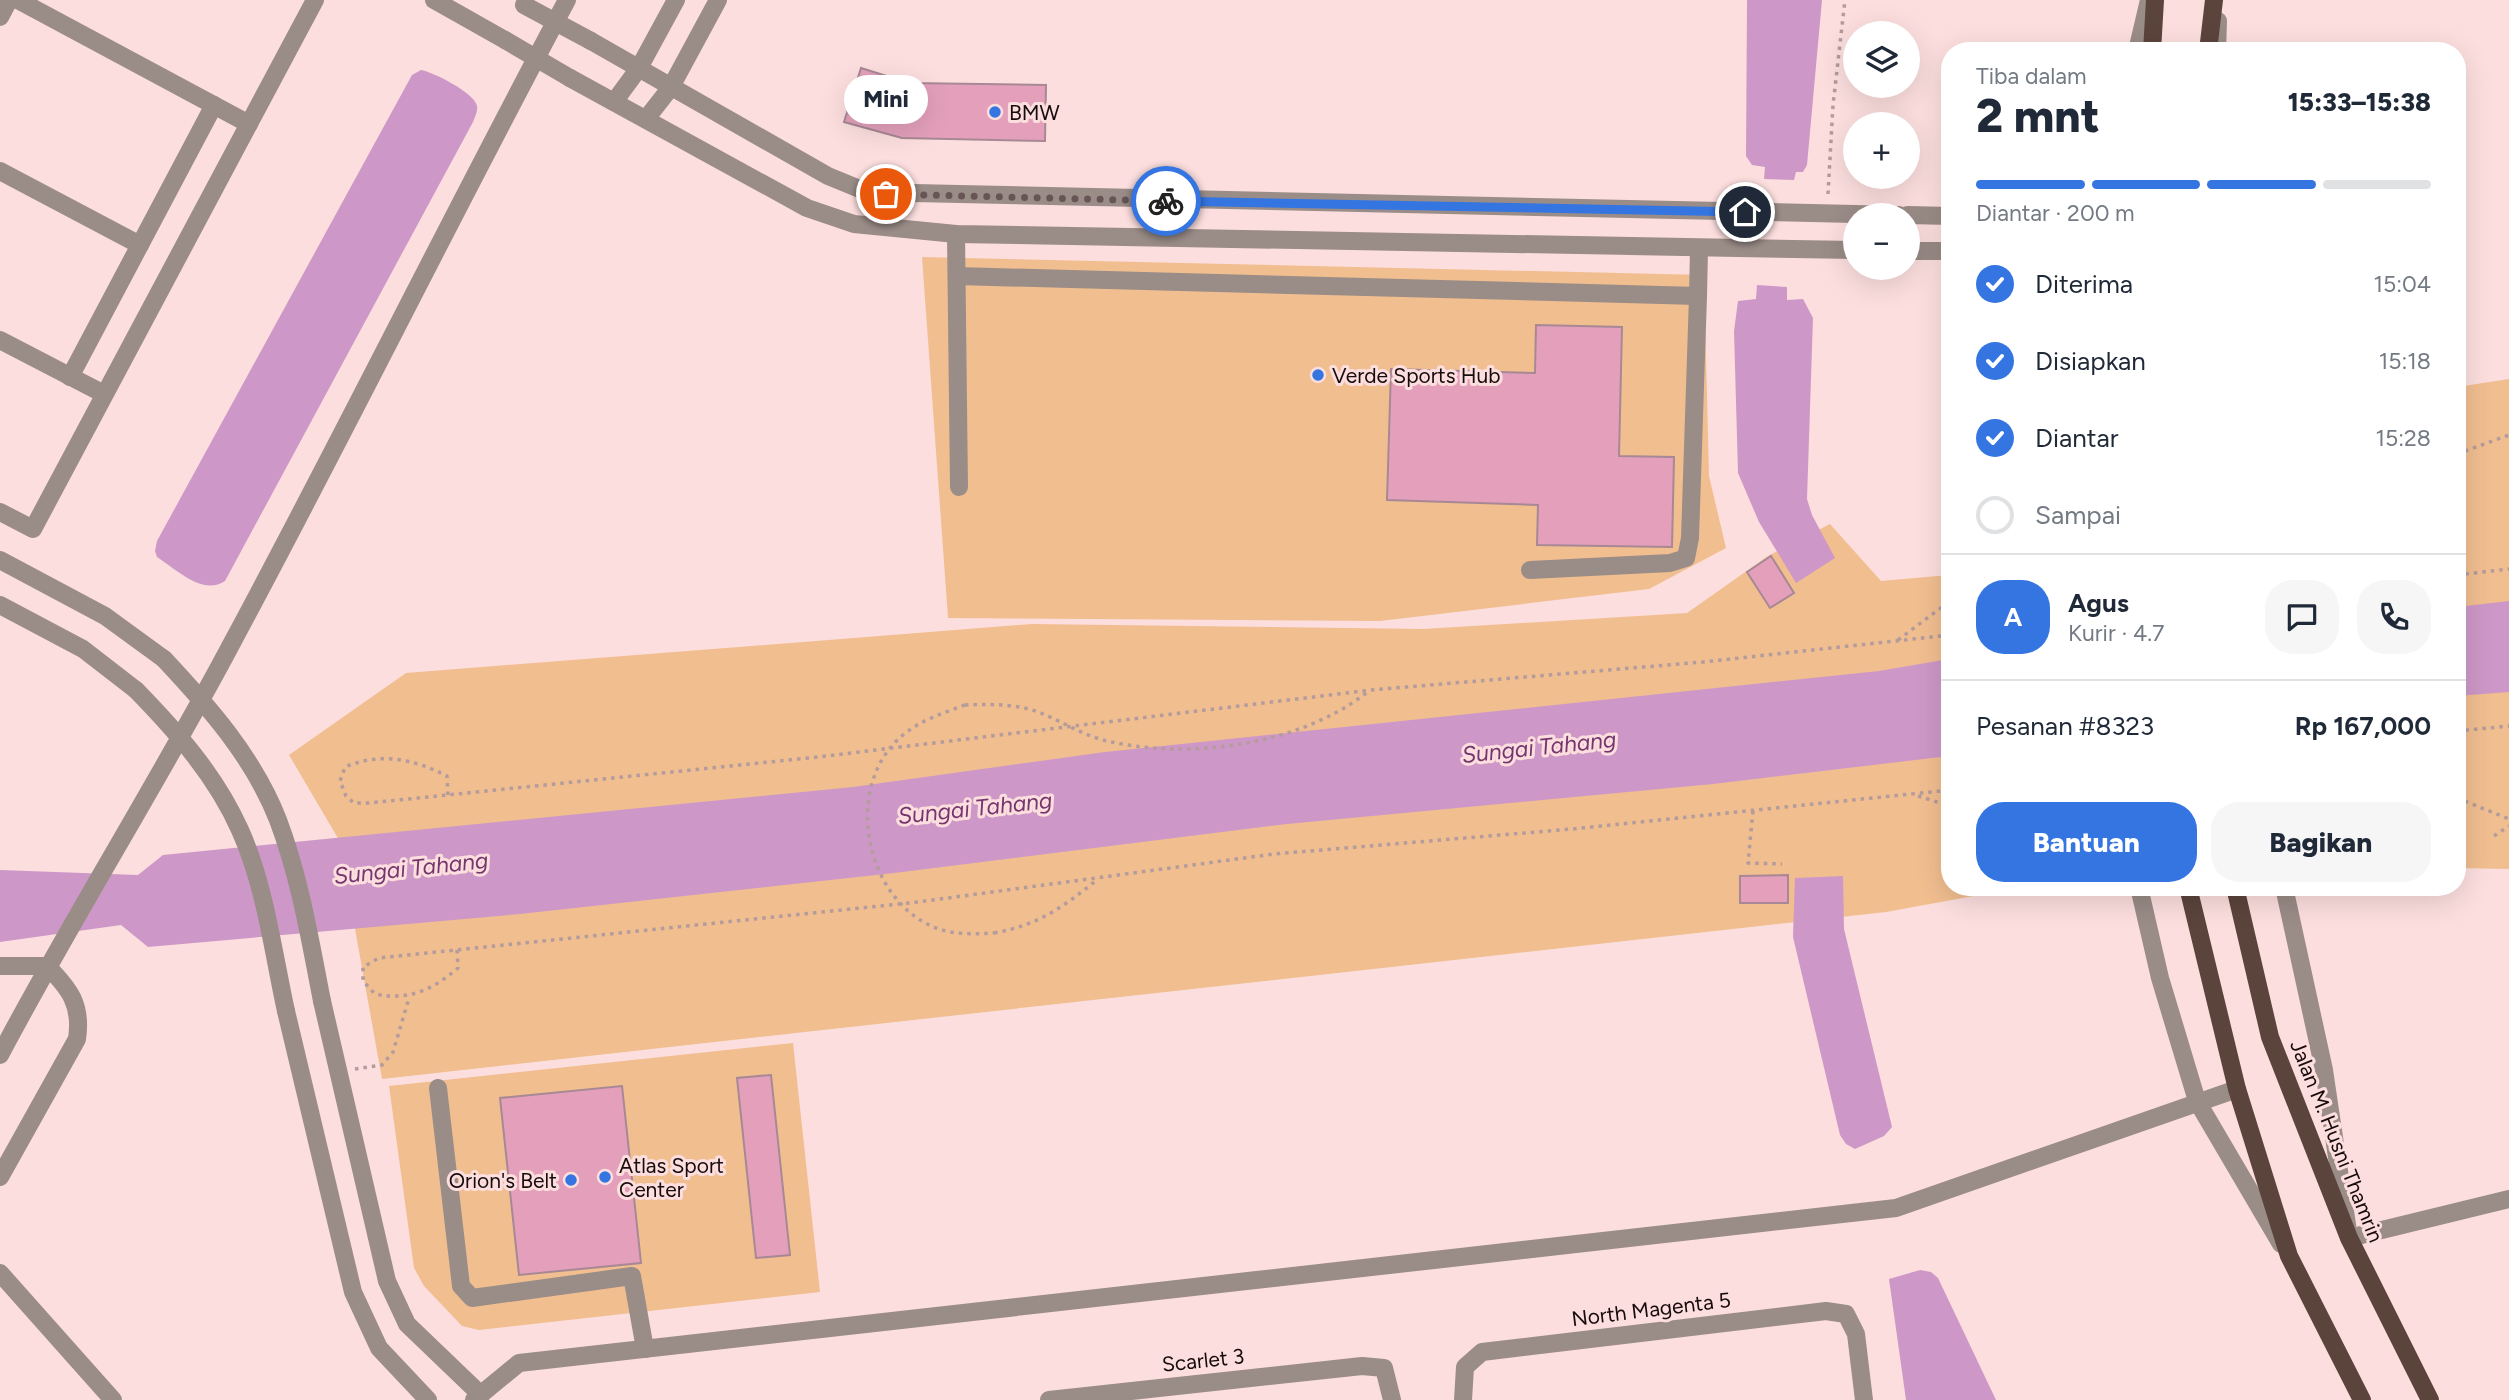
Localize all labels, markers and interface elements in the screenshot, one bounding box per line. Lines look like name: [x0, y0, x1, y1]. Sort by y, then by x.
map controls: [1843, 21, 1920, 280]
button: layers: [1843, 21, 1920, 98]
text: Tiba dalam: [1976, 62, 2087, 90]
callout: Mini: [844, 75, 928, 124]
text: Mini: [863, 85, 909, 113]
text: 15:33–15:38: [2288, 86, 2431, 118]
text: 2 mnt: [1976, 88, 2100, 144]
place label: BMW: [1009, 100, 1060, 125]
marker: BMW: [987, 104, 1003, 120]
button: +: [1843, 112, 1920, 189]
pin: [856, 164, 916, 224]
courier: [1131, 166, 1201, 236]
icon: bag: [867, 175, 905, 213]
icon: bike: [1147, 182, 1185, 220]
pin: [1715, 182, 1775, 242]
icon: home: [1726, 193, 1764, 231]
text: Diantar · 200 m: [1976, 199, 2135, 227]
button: −: [1843, 203, 1920, 280]
icon: check: [1976, 265, 2014, 303]
text: Diterima: [2035, 268, 2133, 300]
text: 15:04: [2373, 270, 2431, 298]
icon: check: [1976, 342, 2014, 380]
text: Disiapkan: [2035, 345, 2146, 377]
text: 15:18: [2379, 347, 2431, 375]
place label: Verde Sports Hub: [1332, 363, 1501, 388]
marker: Verde Sports Hub: [1310, 367, 1326, 383]
icon: check: [1976, 419, 2014, 457]
text: Diantar: [2035, 422, 2119, 454]
text: 15:28: [2375, 424, 2431, 452]
text: Sampai: [2035, 499, 2121, 531]
button: chat: [2265, 580, 2339, 654]
button: phone: [2357, 580, 2431, 654]
text: Agus: [2068, 587, 2129, 619]
text: A: [2004, 601, 2022, 633]
text: Kurir · 4.7: [2068, 619, 2164, 647]
text: Pesanan #8323: [1976, 710, 2154, 742]
text: Rp 167,000: [2295, 710, 2431, 742]
water label: Sungai Tahang: [1460, 725, 1618, 769]
water label: Sungai Tahang: [896, 786, 1054, 830]
button: Bantuan: [1976, 802, 2197, 882]
button: Bagikan: [2211, 802, 2431, 882]
water label: Sungai Tahang: [332, 846, 490, 890]
street label: Jalan M. Husni Thamrin: [2285, 1036, 2389, 1246]
place label: Atlas Sport Center: [619, 1153, 724, 1202]
place label: Orion's Belt: [449, 1168, 557, 1193]
marker: Atlas Sport Center: [597, 1169, 613, 1185]
marker: Orion's Belt: [563, 1172, 579, 1188]
street label: North Magenta 5: [1570, 1287, 1732, 1331]
street label: Scarlet 3: [1161, 1343, 1245, 1377]

